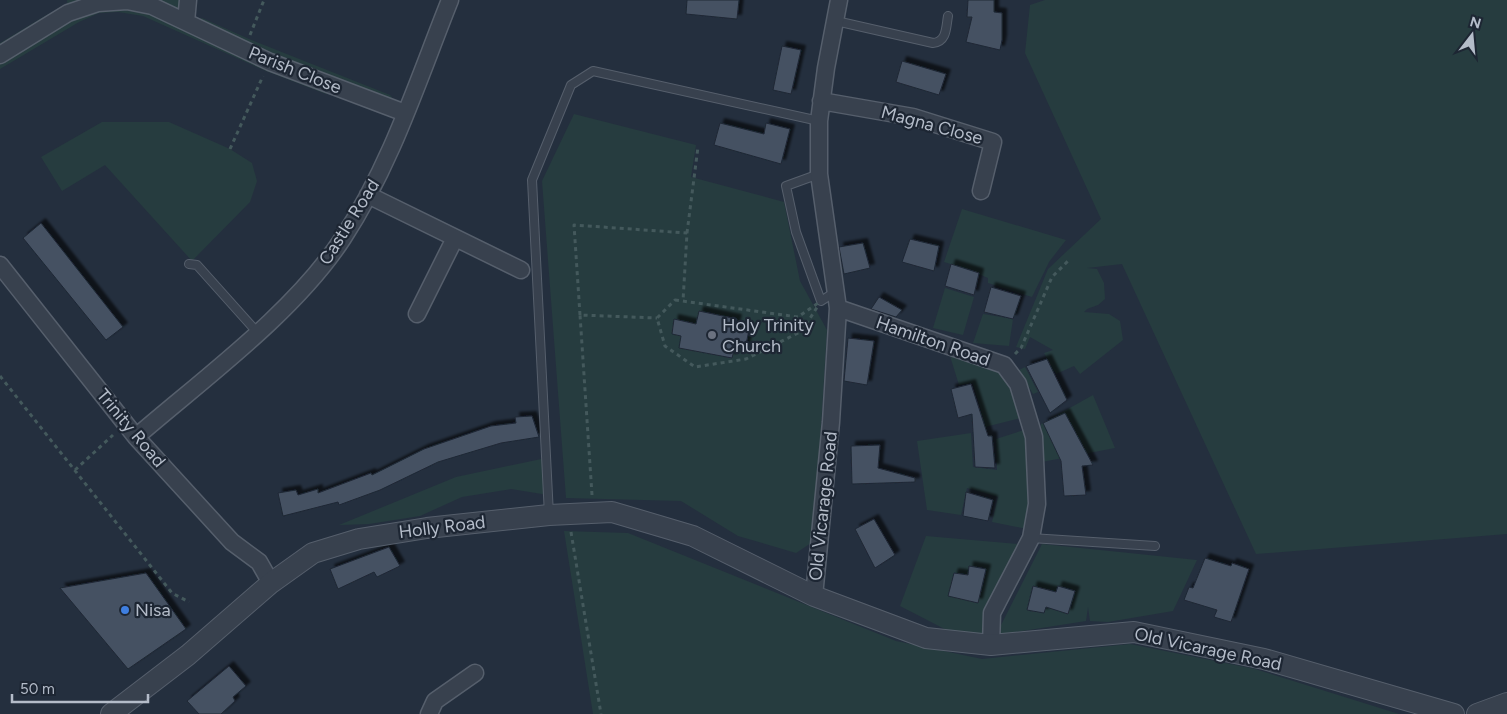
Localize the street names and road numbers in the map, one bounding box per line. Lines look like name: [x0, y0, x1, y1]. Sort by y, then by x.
street label: Parish Close: [245, 41, 345, 99]
street label: Magna Close: [879, 101, 985, 149]
street label: Castle Road: [314, 175, 384, 269]
street label: Hamilton Road: [873, 311, 993, 371]
street label: Trinity Road: [92, 384, 170, 472]
street label: Old Vicarage Road: [804, 430, 842, 582]
street label: Holly Road: [397, 511, 487, 543]
street label: Old Vicarage Road: [1132, 623, 1284, 675]

